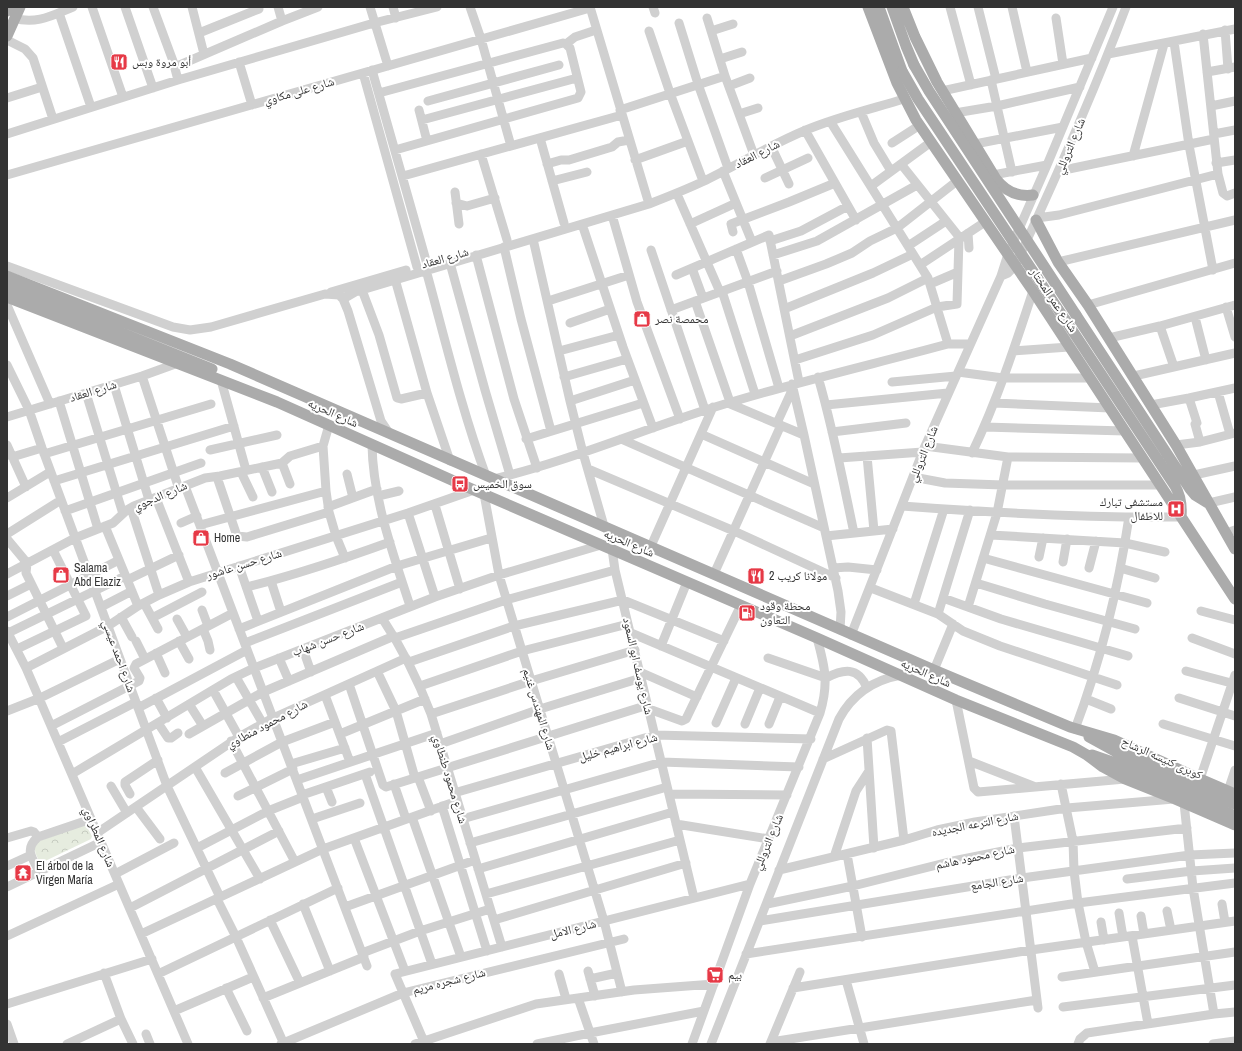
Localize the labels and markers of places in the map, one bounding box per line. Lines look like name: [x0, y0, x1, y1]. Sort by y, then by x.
restaurant icon: أبو مروة وبس: [109, 52, 129, 72]
place label: أبو مروة وبس: [132, 54, 191, 70]
shop icon: محمصة نصر: [632, 309, 652, 329]
place label: محمصة نصر: [654, 311, 708, 327]
bus stop icon: سوق الخميس: [450, 474, 470, 494]
place label: سوق الخميس: [473, 476, 532, 492]
place label: مستشفى تبارك للاطفال: [1100, 494, 1163, 524]
hospital icon: مستشفى تبارك للاطفال: [1166, 499, 1186, 519]
shop icon: Home: [191, 528, 211, 548]
place label: Home: [214, 530, 240, 546]
place label: Salama Abd Elaziz: [73, 560, 121, 590]
shop icon: Salama Abd Elaziz: [51, 565, 71, 585]
restaurant icon: مولانا كريب 2: [746, 566, 766, 586]
place label: مولانا كريب 2: [769, 568, 827, 584]
place label: محطة وقود التعاون: [760, 598, 810, 628]
fuel station icon: محطة وقود التعاون: [737, 603, 757, 623]
place label: El árbol de la Virgen María: [36, 858, 94, 888]
temple icon: El árbol de la Virgen María: [13, 863, 33, 883]
supermarket icon: بيم: [705, 965, 725, 985]
place label: بيم: [728, 967, 742, 983]

